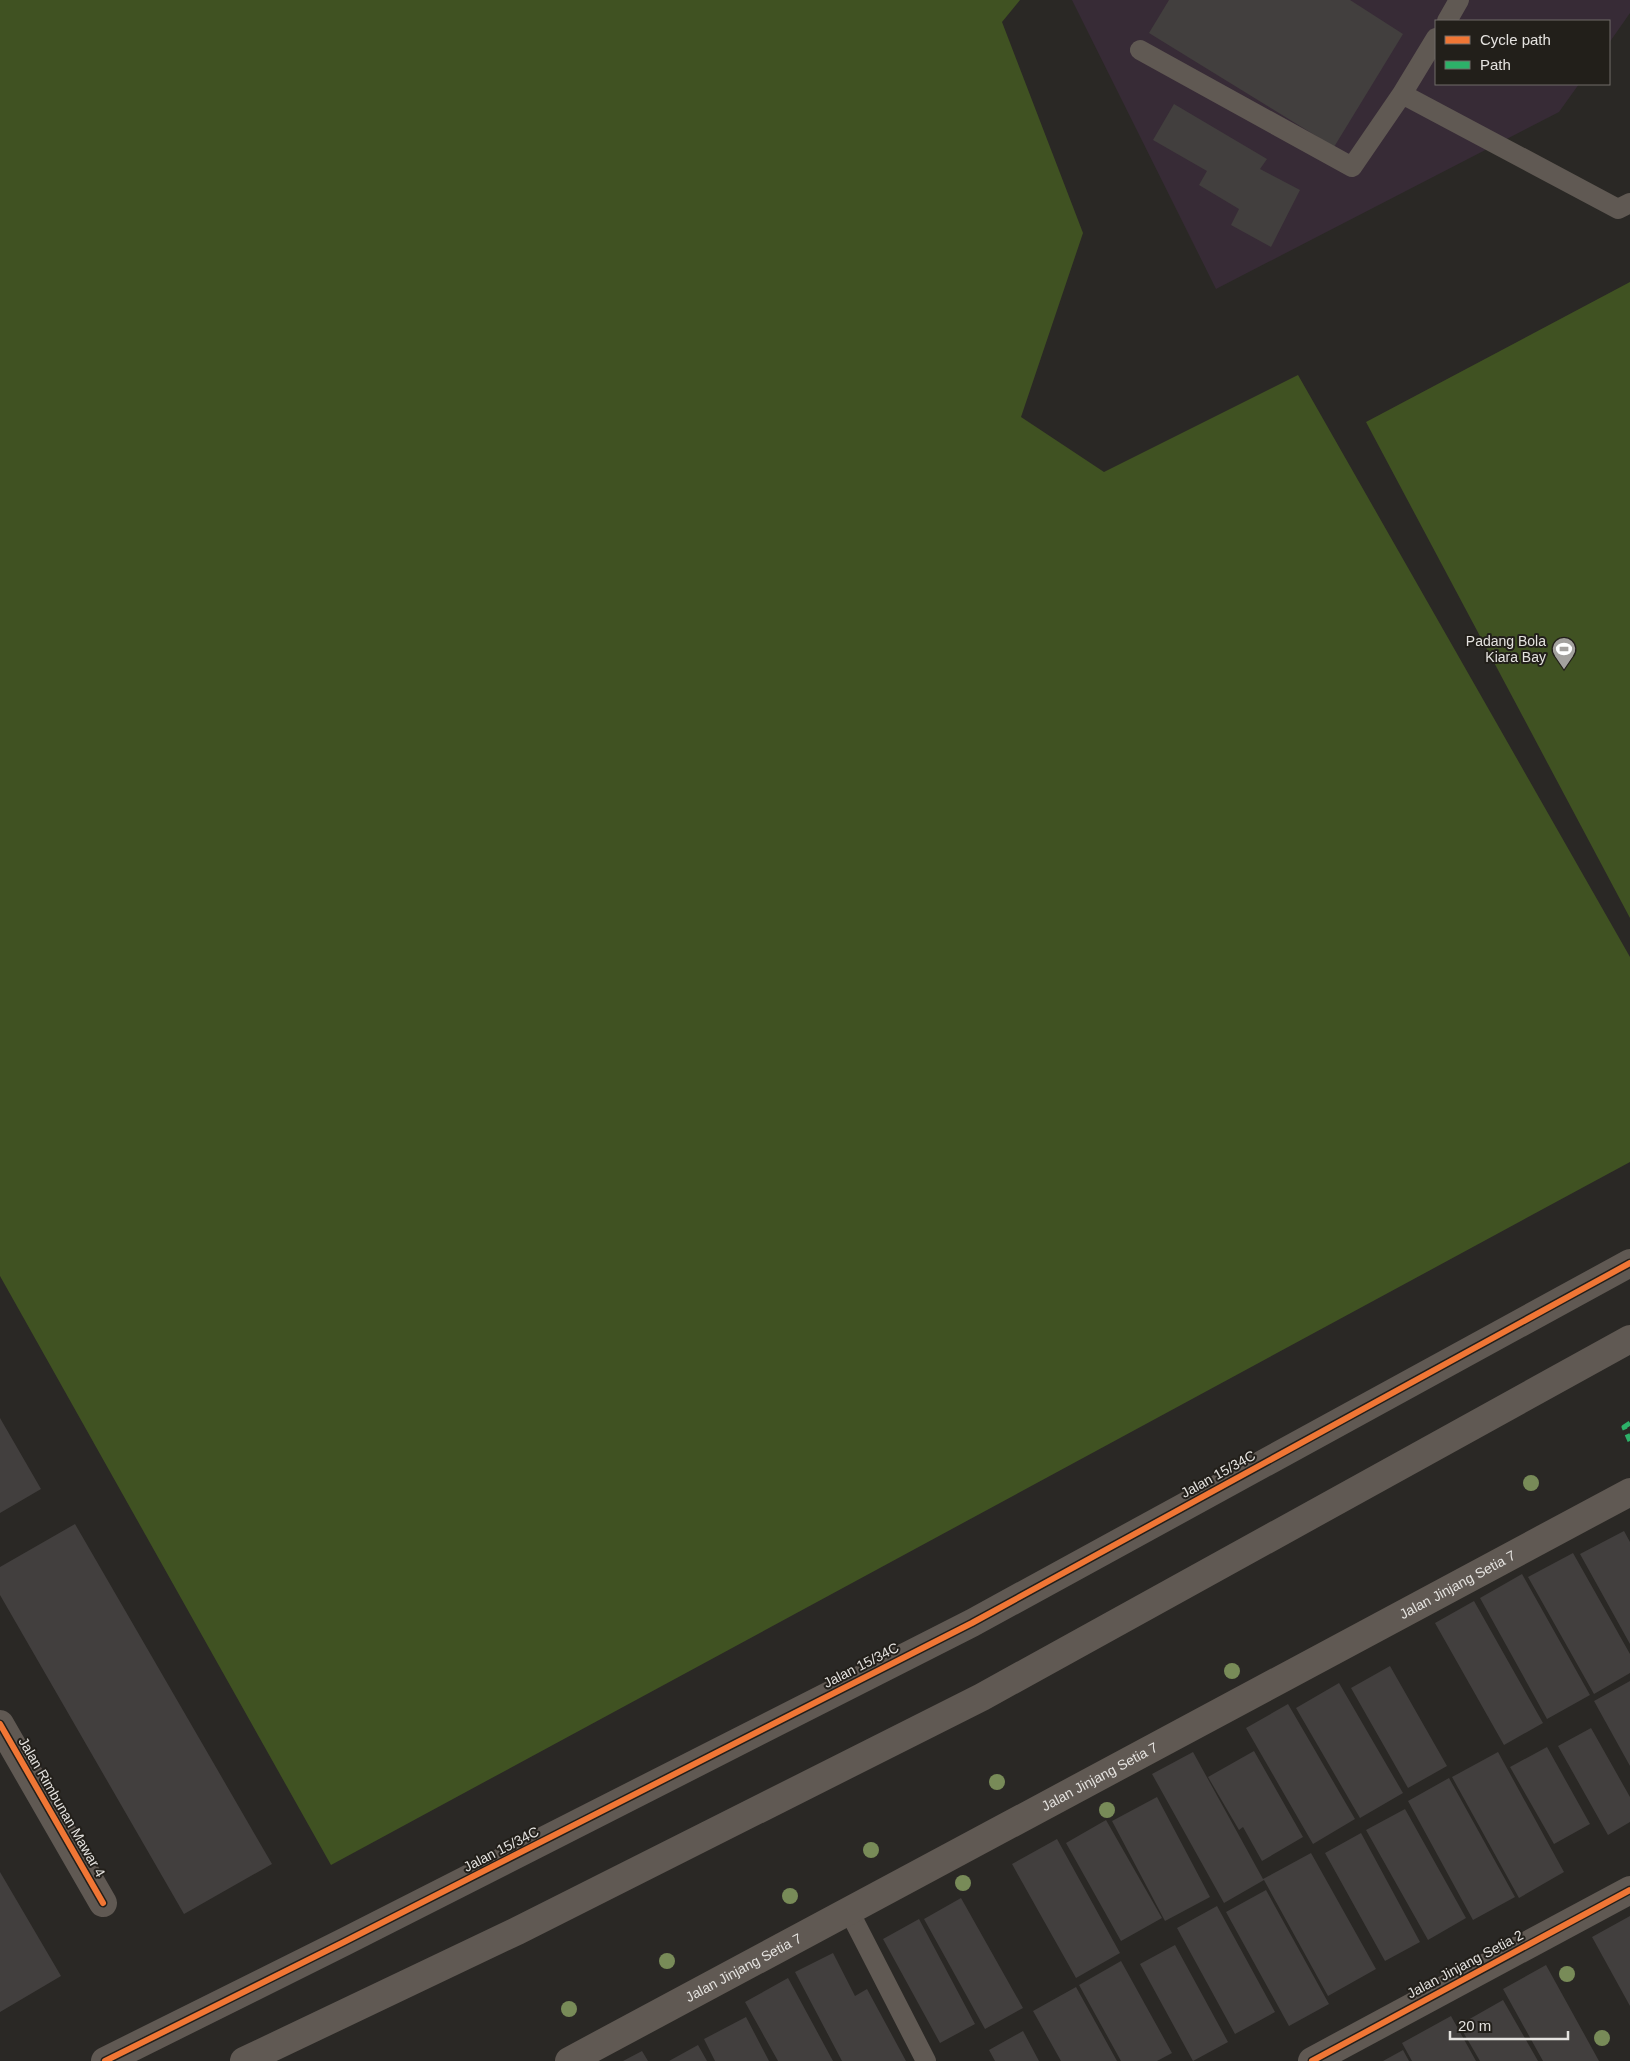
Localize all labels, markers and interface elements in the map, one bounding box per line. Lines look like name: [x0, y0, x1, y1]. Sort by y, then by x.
legend: [1435, 20, 1610, 85]
text: Cycle path: [1480, 31, 1551, 48]
text: Path: [1480, 56, 1511, 73]
place label: Padang Bola Kiara Bay: [1466, 633, 1546, 665]
sports icon: Padang Bola Kiara Bay: [1551, 636, 1577, 670]
street label: Jalan 15/34C: [1178, 1447, 1258, 1501]
street label: Jalan Jinjang Setia 7: [1397, 1547, 1518, 1622]
street label: Jalan 15/34C: [821, 1639, 901, 1691]
street label: Jalan Rimbunan Mawar 4: [15, 1734, 109, 1880]
street label: Jalan Jinjang Setia 7: [1039, 1739, 1160, 1814]
street label: Jalan 15/34C: [461, 1823, 541, 1875]
street label: Jalan Jinjang Setia 2: [1404, 1927, 1526, 2001]
street label: Jalan Jinjang Setia 7: [683, 1930, 804, 2005]
scale bar: [1450, 2008, 1568, 2040]
text: 20 m: [1458, 2017, 1491, 2034]

